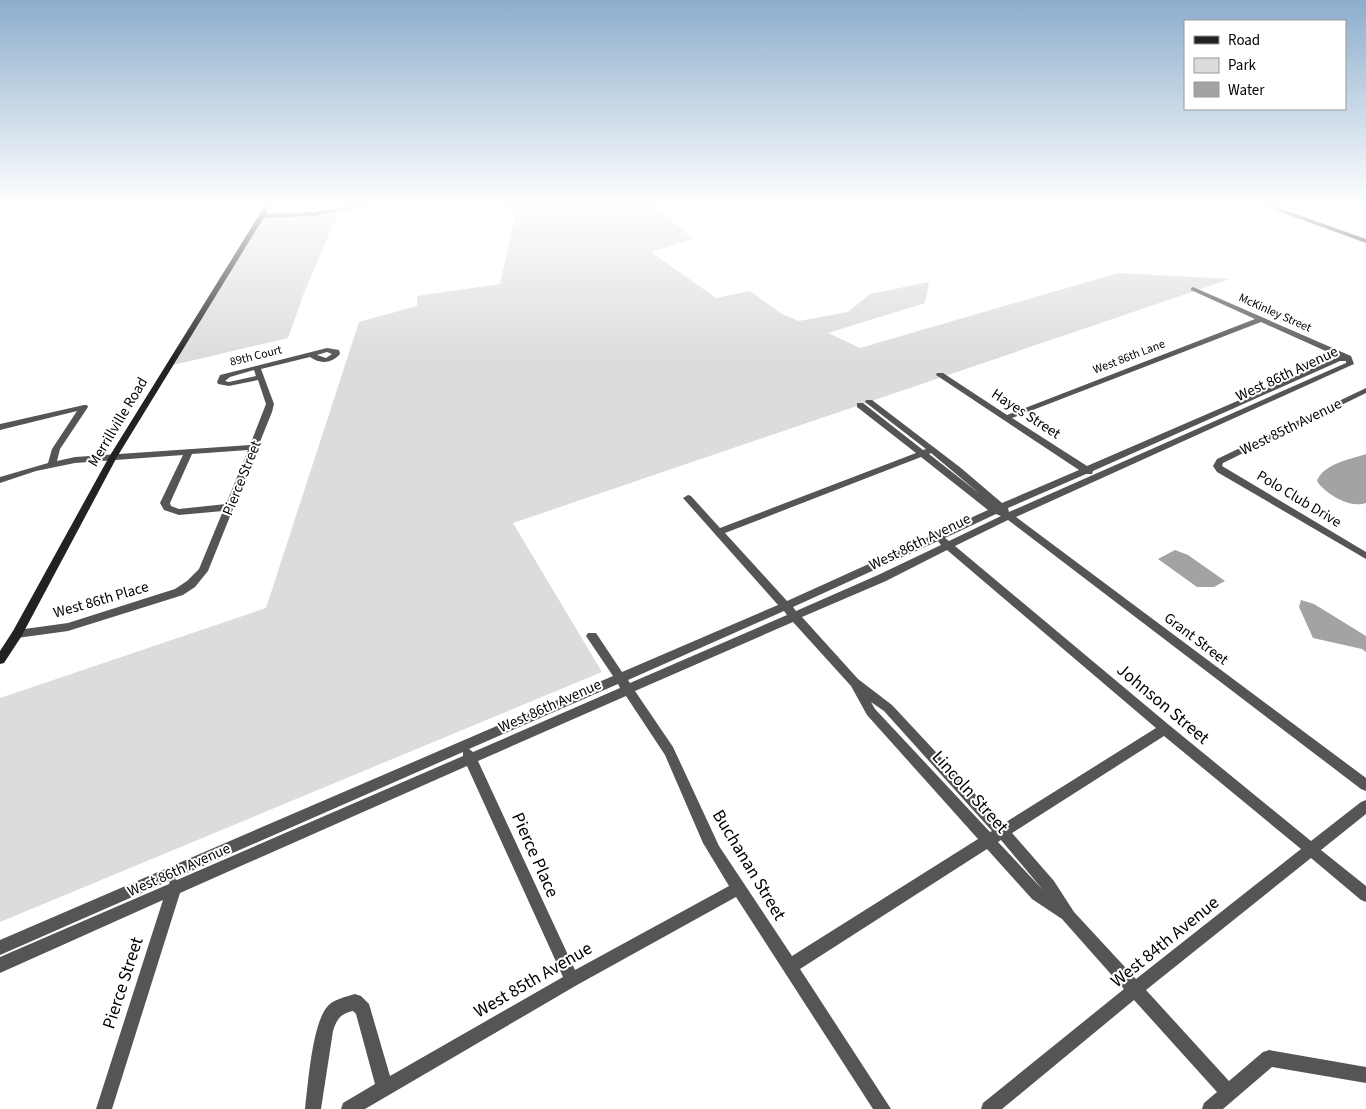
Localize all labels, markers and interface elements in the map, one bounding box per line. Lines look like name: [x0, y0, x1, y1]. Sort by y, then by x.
legend: [1184, 20, 1346, 110]
text: Road: [1228, 30, 1260, 51]
text: Park: [1228, 55, 1257, 76]
text: Water: [1228, 80, 1265, 101]
street label: McKinley Street: [1236, 289, 1314, 337]
street label: West 86th Lane: [1091, 335, 1168, 379]
street label: 89th Court: [228, 341, 284, 371]
street label: West 86th Avenue: [1232, 341, 1342, 407]
street label: Merrillville Road: [83, 373, 153, 471]
street label: Hayes Street: [987, 384, 1065, 444]
street label: West 85th Avenue: [1237, 393, 1345, 461]
street label: Pierce Street: [217, 437, 267, 519]
street label: Polo Club Drive: [1253, 465, 1345, 533]
street label: West 86th Avenue: [866, 508, 974, 576]
street label: West 86th Place: [51, 576, 151, 624]
street label: Grant Street: [1160, 608, 1232, 670]
street label: Johnson Street: [1111, 658, 1215, 750]
street label: West 86th Avenue: [495, 674, 605, 738]
street label: Lincoln Street: [926, 745, 1014, 839]
street label: Buchanan Street: [706, 805, 792, 925]
street label: Pierce Place: [505, 809, 565, 902]
street label: West 86th Avenue: [124, 838, 234, 902]
street label: West 84th Avenue: [1106, 890, 1225, 994]
street label: Pierce Street: [96, 934, 150, 1032]
street label: West 85th Avenue: [469, 936, 597, 1024]

